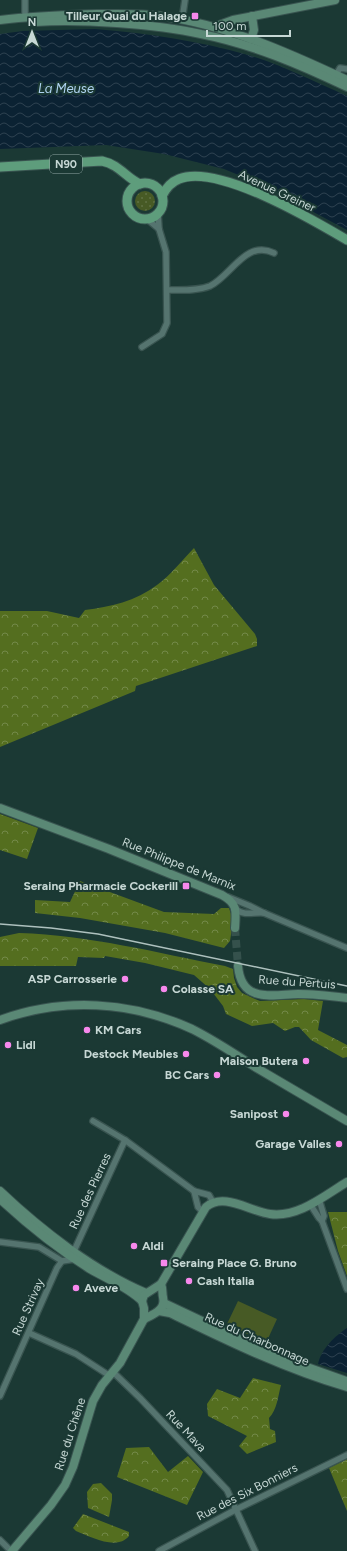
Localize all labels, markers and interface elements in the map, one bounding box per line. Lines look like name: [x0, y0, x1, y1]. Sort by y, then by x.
place label: Tilleur Quai du Halage: [66, 9, 187, 23]
marker: Tilleur Quai du Halage: [190, 11, 200, 21]
north arrow: [12, 12, 52, 52]
scale bar: [207, 12, 290, 38]
text: N: [28, 16, 36, 29]
text: 100 m: [213, 19, 247, 33]
water label: La Meuse: [38, 81, 94, 96]
road number: N90: [50, 155, 82, 173]
street label: Avenue Greiner: [236, 167, 318, 215]
street label: Rue Philippe de Marnix: [120, 835, 238, 893]
place label: Seraing Pharmacie Cockerill: [23, 879, 178, 893]
marker: Seraing Pharmacie Cockerill: [181, 881, 191, 891]
place label: ASP Carrosserie: [28, 972, 117, 986]
street label: Rue du Pertuis: [258, 972, 337, 992]
marker: ASP Carrosserie: [120, 974, 130, 984]
place label: Colasse SA: [172, 982, 234, 996]
marker: Colasse SA: [159, 984, 169, 994]
place label: KM Cars: [95, 1023, 142, 1037]
marker: KM Cars: [82, 1025, 92, 1035]
place label: Lidl: [16, 1038, 36, 1052]
marker: Lidl: [3, 1040, 13, 1050]
place label: Destock Meubles: [84, 1047, 178, 1061]
marker: Destock Meubles: [181, 1049, 191, 1059]
place label: Maison Butera: [219, 1054, 298, 1068]
marker: Maison Butera: [301, 1056, 311, 1066]
place label: BC Cars: [165, 1068, 209, 1082]
marker: BC Cars: [212, 1070, 222, 1080]
place label: Sanipost: [230, 1107, 278, 1121]
marker: Sanipost: [281, 1109, 291, 1119]
place label: Garage Valles: [255, 1137, 331, 1151]
marker: Garage Valles: [334, 1139, 344, 1149]
street label: Rue des Pierres: [66, 1150, 114, 1231]
place label: Aldi: [142, 1239, 164, 1253]
marker: Aldi: [129, 1241, 139, 1251]
place label: Seraing Place G. Bruno: [172, 1256, 297, 1270]
marker: Seraing Place G. Bruno: [159, 1258, 169, 1268]
place label: Cash Italia: [197, 1274, 254, 1288]
street label: Rue Strivay: [9, 1276, 47, 1338]
marker: Cash Italia: [184, 1276, 194, 1286]
place label: Aveve: [84, 1281, 118, 1295]
marker: Aveve: [71, 1283, 81, 1293]
street label: Rue du Charbonnage: [203, 1310, 312, 1369]
street label: Rue du Chêne: [52, 1395, 88, 1472]
street label: Rue Mava: [163, 1407, 209, 1455]
street label: Rue des Six Bonniers: [194, 1460, 300, 1524]

